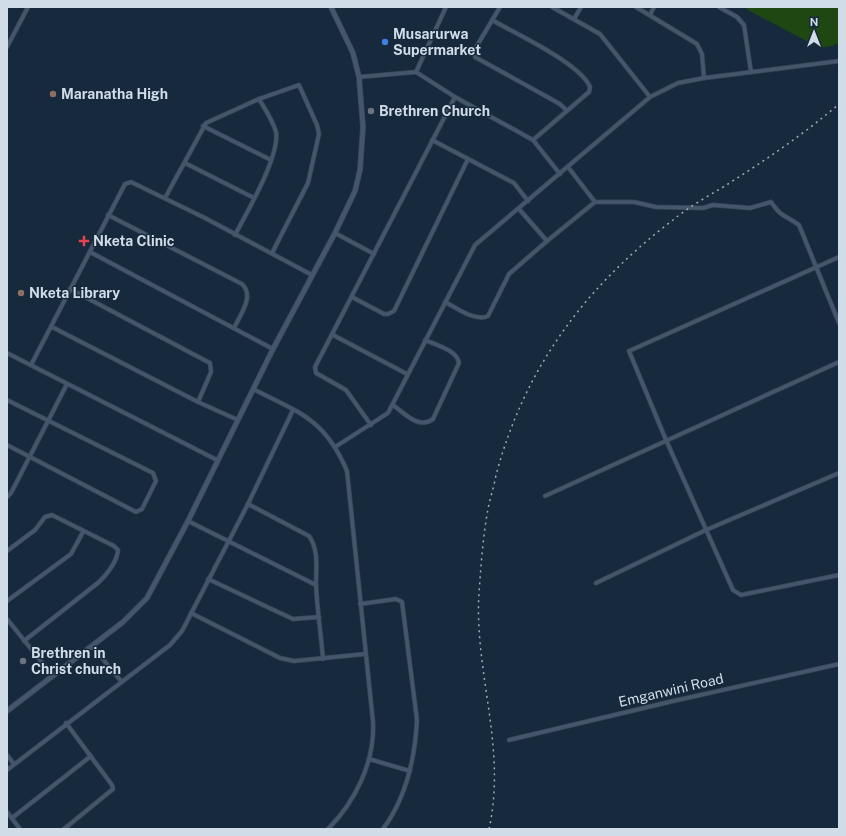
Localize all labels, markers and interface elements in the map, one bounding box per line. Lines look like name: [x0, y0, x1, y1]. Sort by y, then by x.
north arrow: [794, 12, 834, 52]
text: N: [810, 16, 818, 28]
place label: Musarurwa Supermarket: [393, 26, 481, 58]
marker: Musarurwa Supermarket: [380, 37, 390, 47]
place label: Maranatha High: [61, 86, 168, 102]
marker: Maranatha High: [48, 89, 58, 99]
place label: Brethren Church: [379, 103, 490, 119]
marker: Brethren Church: [366, 106, 376, 116]
place label: Nketa Clinic: [93, 233, 175, 249]
marker: Nketa Clinic: [78, 235, 90, 247]
place label: Nketa Library: [29, 285, 120, 301]
marker: Nketa Library: [16, 288, 26, 298]
place label: Brethren in Christ church: [31, 645, 121, 677]
marker: Brethren in Christ church: [18, 656, 28, 666]
street label: Emganwini Road: [617, 670, 725, 710]

